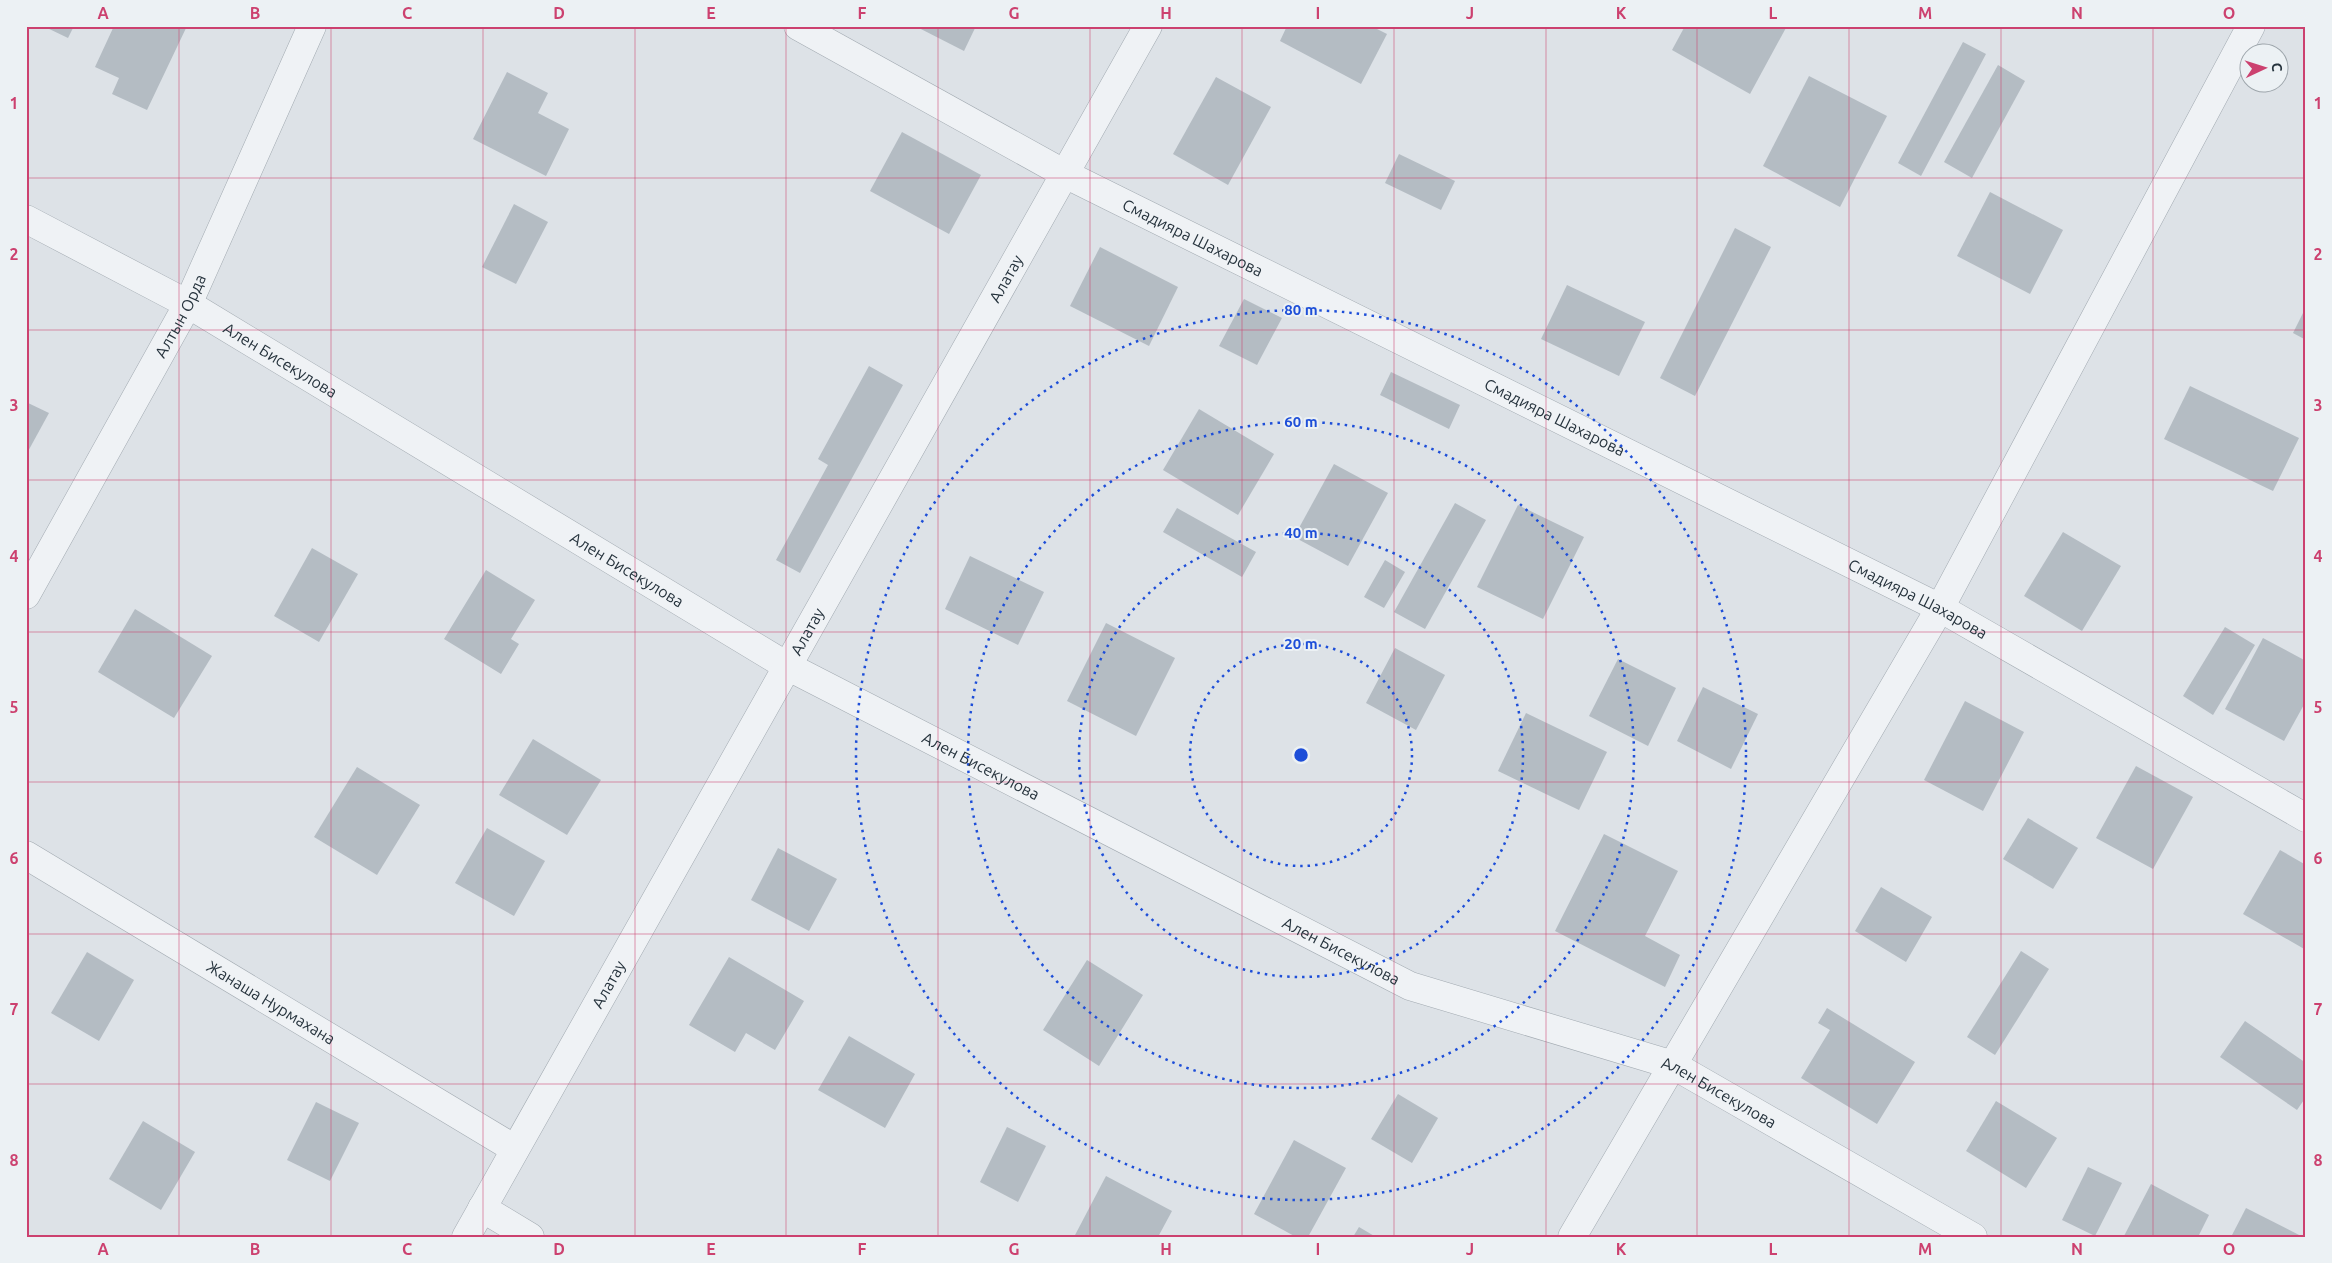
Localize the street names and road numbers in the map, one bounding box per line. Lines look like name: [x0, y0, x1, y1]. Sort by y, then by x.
street label: Смадияра Шахарова: [1120, 195, 1266, 280]
street label: Алатау: [985, 251, 1026, 305]
street label: Алтын Орда: [151, 271, 209, 361]
street label: Ален Бисекулова: [221, 319, 340, 401]
street label: Смадияра Шахарова: [1482, 375, 1628, 459]
street label: Ален Бисекулова: [567, 528, 687, 610]
street label: Смадияра Шахарова: [1845, 555, 1991, 642]
street label: Алатау: [787, 604, 828, 658]
street label: Ален Бисекулова: [919, 728, 1043, 803]
street label: Ален Бисекулова: [1280, 913, 1403, 988]
street label: Жанаша Нурмахана: [204, 957, 339, 1048]
street label: Алатау: [588, 957, 629, 1011]
street label: Ален Бисекулова: [1659, 1053, 1780, 1131]

